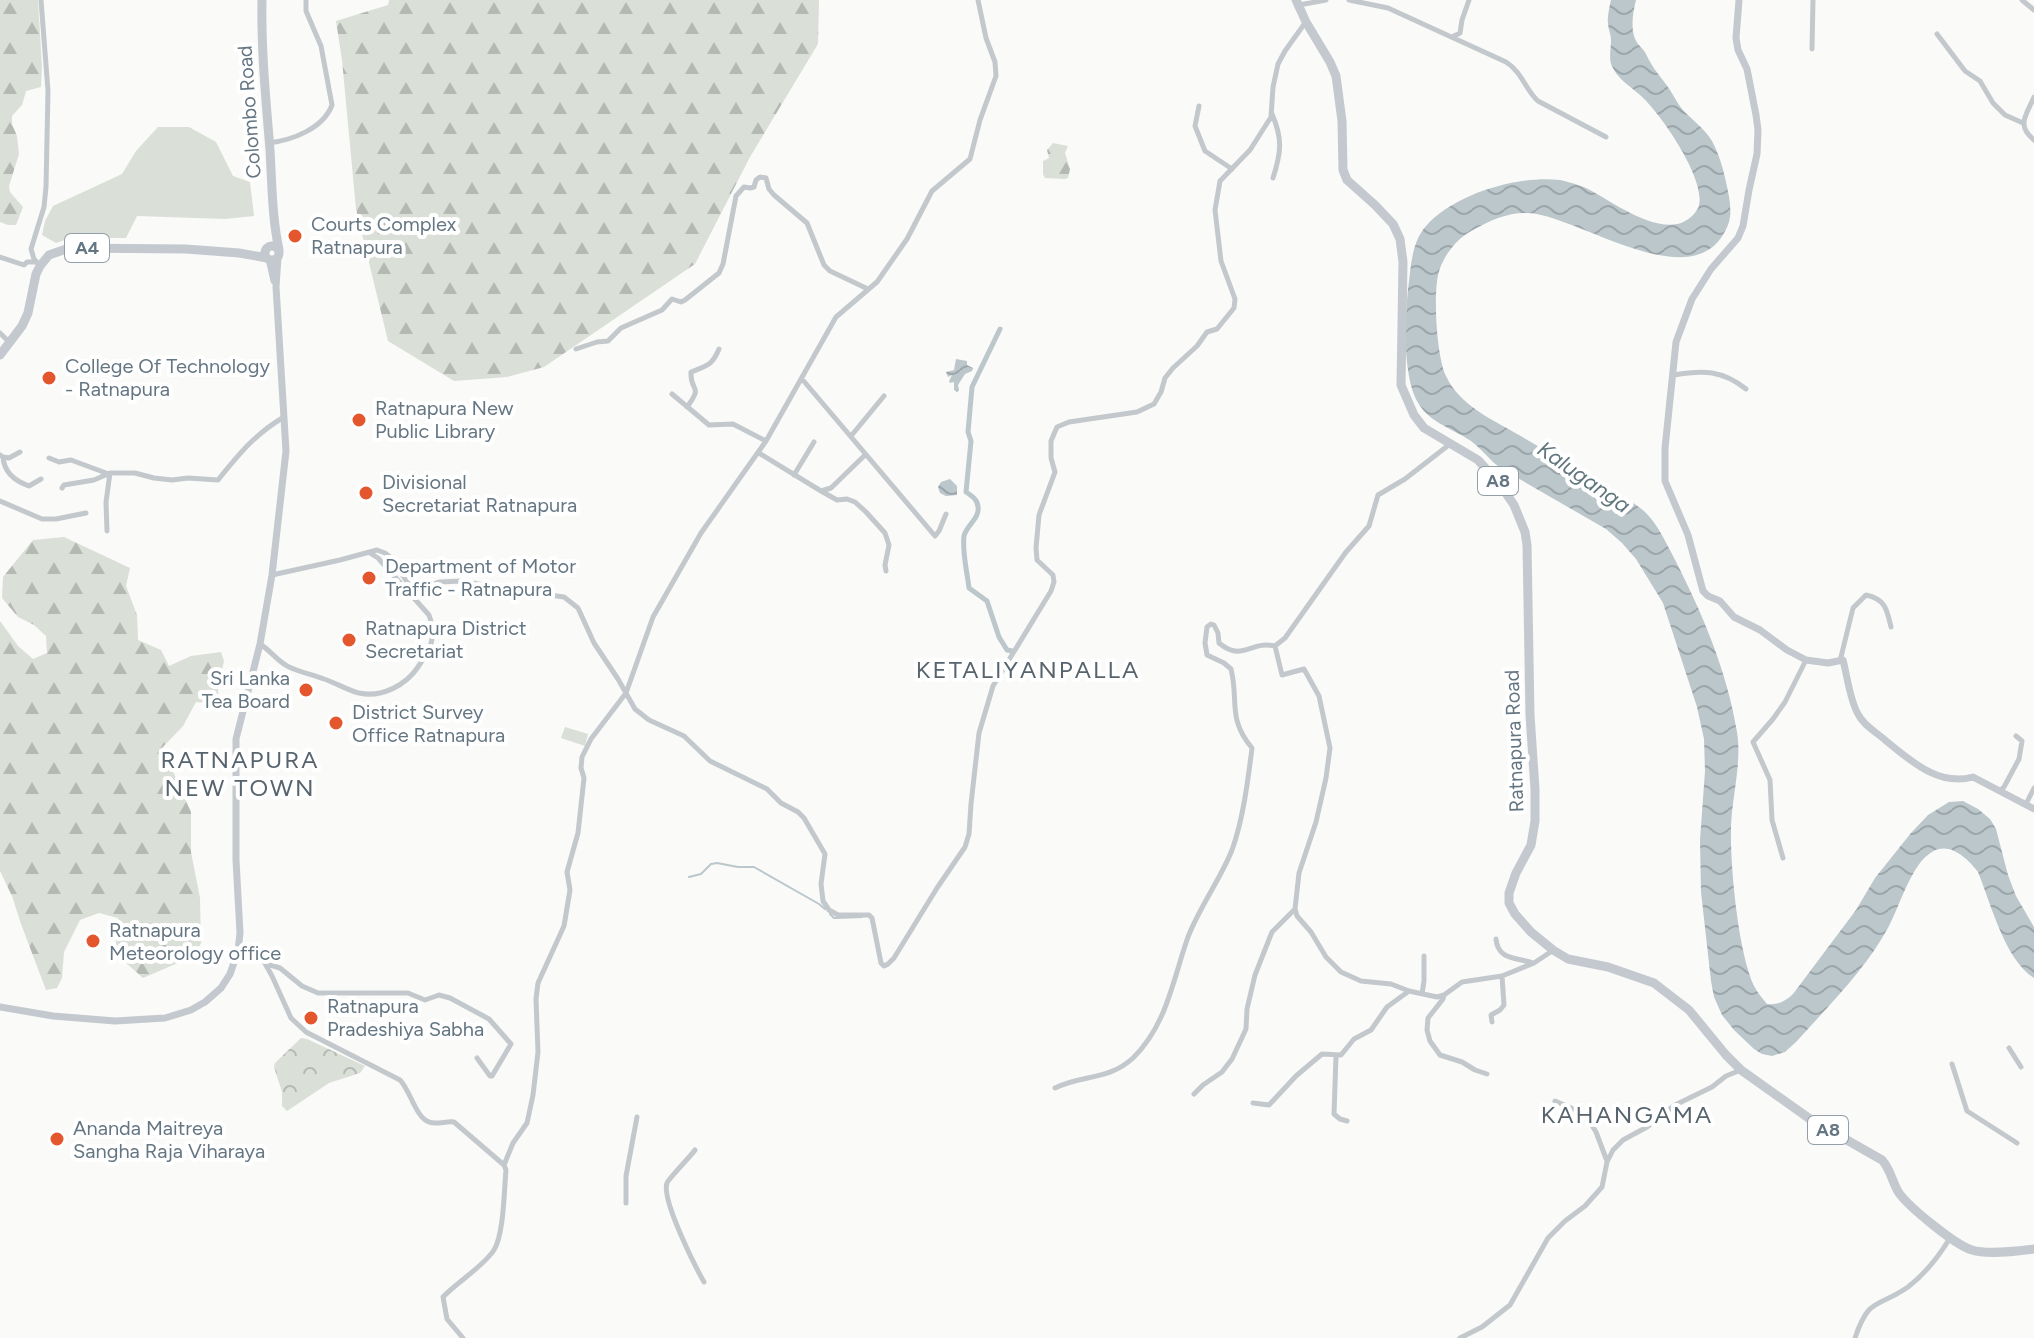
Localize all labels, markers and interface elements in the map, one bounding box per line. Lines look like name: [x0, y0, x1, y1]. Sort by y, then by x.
street label: Colombo Road: [232, 45, 266, 179]
place label: Courts Complex Ratnapura: [311, 212, 457, 259]
marker: Courts Complex Ratnapura: [286, 227, 304, 245]
road number: A4: [65, 234, 109, 262]
place label: College Of Technology - Ratnapura: [65, 354, 270, 401]
marker: College Of Technology - Ratnapura: [40, 369, 58, 387]
place label: Ratnapura New Public Library: [375, 396, 514, 443]
marker: Ratnapura New Public Library: [350, 411, 368, 429]
water label: Kaluganga: [1532, 435, 1636, 519]
road number: A8: [1478, 467, 1518, 495]
place label: Divisional Secretariat Ratnapura: [382, 470, 577, 517]
marker: Divisional Secretariat Ratnapura: [357, 484, 375, 502]
place label: Department of Motor Traffic - Ratnapura: [385, 554, 576, 601]
marker: Department of Motor Traffic - Ratnapura: [360, 569, 378, 587]
place label: Ratnapura District Secretariat: [365, 616, 527, 663]
marker: Ratnapura District Secretariat: [340, 631, 358, 649]
district label: KETALIYANPALLA: [916, 655, 1140, 684]
place label: Sri Lanka Tea Board: [202, 666, 290, 713]
street label: Ratnapura Road: [1500, 669, 1528, 813]
marker: Sri Lanka Tea Board: [297, 681, 315, 699]
place label: District Survey Office Ratnapura: [352, 700, 505, 747]
marker: District Survey Office Ratnapura: [327, 714, 345, 732]
district label: RATNAPURA NEW TOWN: [160, 745, 320, 802]
place label: Ratnapura Meteorology office: [109, 918, 281, 965]
marker: Ratnapura Meteorology office: [84, 932, 102, 950]
place label: Ratnapura Pradeshiya Sabha: [327, 994, 484, 1041]
marker: Ratnapura Pradeshiya Sabha: [302, 1009, 320, 1027]
district label: KAHANGAMA: [1541, 1100, 1713, 1129]
place label: Ananda Maitreya Sangha Raja Viharaya: [73, 1116, 265, 1163]
road number: A8: [1808, 1116, 1848, 1144]
marker: Ananda Maitreya Sangha Raja Viharaya: [48, 1130, 66, 1148]

